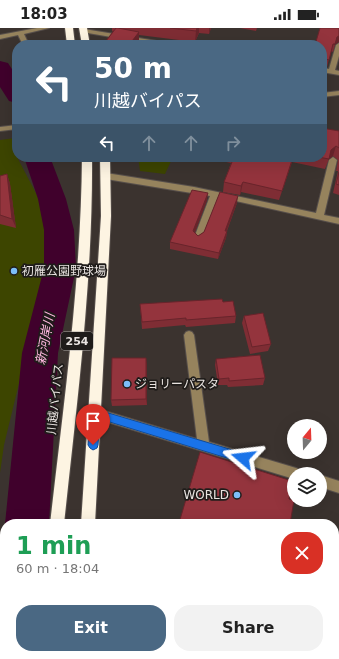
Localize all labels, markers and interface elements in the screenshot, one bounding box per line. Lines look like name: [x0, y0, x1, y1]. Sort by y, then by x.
text: 18:03: [20, 5, 68, 23]
text: 50 m: [94, 52, 172, 85]
icon: left: [28, 56, 80, 108]
text: 川越バイパス: [94, 90, 202, 111]
icon: left: [96, 132, 118, 154]
icon: ahead: [138, 132, 160, 154]
icon: ahead: [180, 132, 202, 154]
icon: right: [222, 132, 244, 154]
place label: 初雁公園野球場: [22, 264, 106, 278]
marker: 初雁公園野球場: [9, 266, 19, 276]
water label: 新河岸川: [33, 310, 58, 366]
road number: 254: [61, 332, 93, 350]
street label: 川越バイパス: [44, 363, 66, 435]
place label: ジョリーパスタ: [135, 377, 219, 391]
marker: ジョリーパスタ: [122, 379, 132, 389]
pin: [76, 404, 110, 445]
icon: arrive: [82, 410, 104, 432]
north arrow: [287, 419, 327, 459]
map controls: [287, 419, 327, 507]
position arrow: [222, 437, 264, 479]
button: layers: [287, 467, 327, 507]
place label: WORLD: [183, 488, 229, 502]
marker: WORLD: [232, 490, 242, 500]
text: 1 min: [16, 532, 91, 560]
button: close: [281, 532, 323, 574]
text: 60 m · 18:04: [16, 561, 99, 576]
button: Exit: [16, 605, 166, 651]
button: Share: [174, 605, 323, 651]

